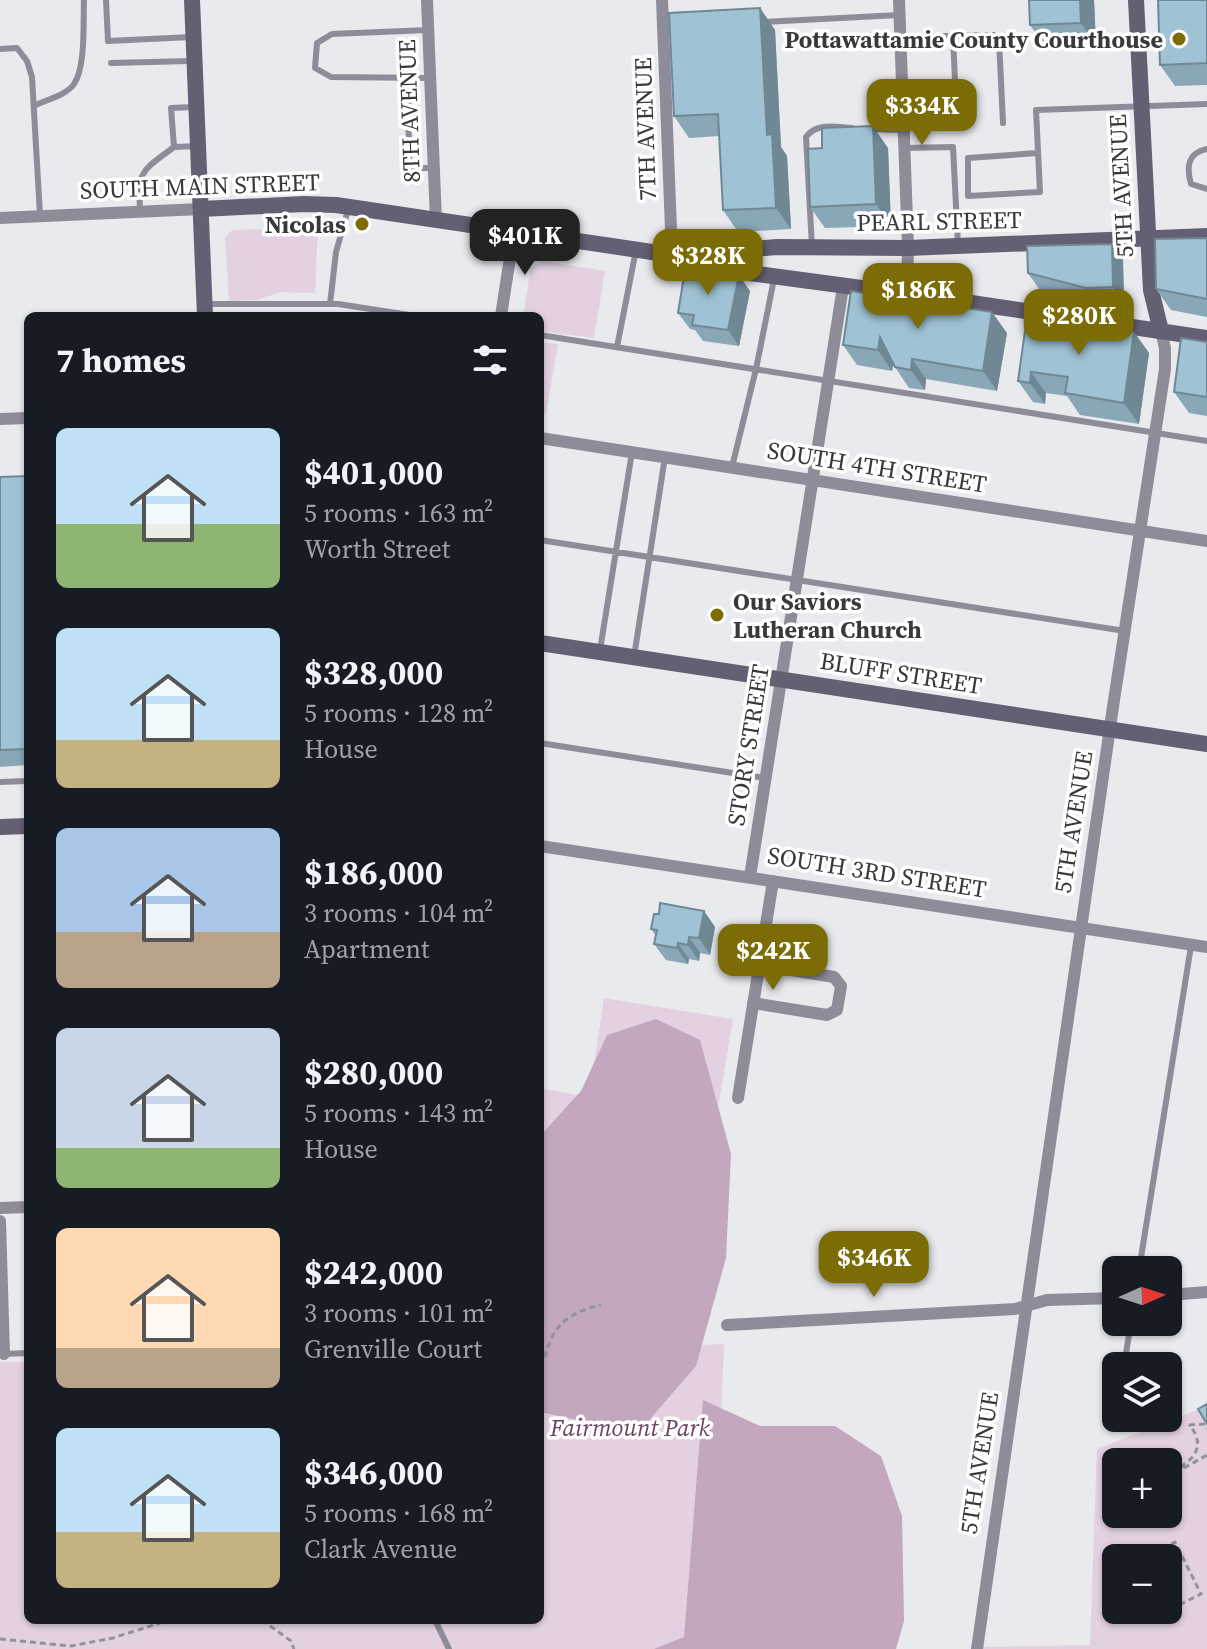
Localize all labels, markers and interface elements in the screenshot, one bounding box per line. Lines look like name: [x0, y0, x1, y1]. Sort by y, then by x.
place label: Pottawattamie County Courthouse: [785, 23, 1163, 56]
marker: Pottawattamie County Courthouse: [1170, 30, 1188, 48]
street label: 8TH AVENUE: [390, 39, 428, 183]
street label: 7TH AVENUE: [626, 57, 664, 201]
pin: $334K: [866, 79, 978, 147]
text: $334K: [885, 87, 959, 123]
street label: 5TH AVENUE: [1101, 113, 1141, 259]
street label: SOUTH MAIN STREET: [79, 165, 321, 207]
street label: PEARL STREET: [856, 203, 1022, 239]
place label: Nicolas: [265, 208, 346, 241]
pin: $401K: [469, 209, 581, 277]
marker: Nicolas: [353, 215, 371, 233]
text: $401K: [488, 217, 562, 253]
pin: $328K: [652, 229, 764, 297]
text: $328K: [671, 237, 745, 273]
pin: $186K: [862, 263, 974, 331]
text: $186K: [881, 271, 955, 307]
pin: $280K: [1023, 289, 1135, 357]
text: $280K: [1042, 297, 1116, 333]
text: 7 homes: [56, 337, 186, 383]
icon: filters: [468, 338, 512, 382]
street label: SOUTH 4TH STREET: [765, 433, 990, 501]
text: $401,000: [304, 449, 443, 495]
icon: home: [120, 460, 216, 556]
text: 5 rooms · 163 m²: [304, 495, 493, 531]
text: Worth Street: [304, 531, 450, 567]
place label: Our Saviors Lutheran Church: [733, 585, 922, 646]
marker: Our Saviors Lutheran Church: [708, 606, 726, 624]
street label: BLUFF STREET: [818, 644, 985, 702]
text: $328,000: [304, 649, 443, 695]
icon: home: [120, 660, 216, 756]
street label: STORY STREET: [719, 662, 777, 828]
text: 5 rooms · 128 m²: [304, 695, 493, 731]
text: House: [304, 731, 378, 767]
street label: 5TH AVENUE: [1045, 749, 1101, 895]
street label: SOUTH 3RD STREET: [765, 838, 989, 906]
text: $186,000: [304, 849, 443, 895]
icon: home: [120, 860, 216, 956]
text: 3 rooms · 104 m²: [304, 895, 493, 931]
pin: $242K: [717, 924, 829, 992]
text: Apartment: [304, 931, 429, 967]
text: $242K: [736, 932, 810, 968]
text: $280,000: [304, 1049, 443, 1095]
icon: home: [120, 1060, 216, 1156]
text: 5 rooms · 143 m²: [304, 1095, 493, 1131]
text: House: [304, 1131, 378, 1167]
pin: $346K: [818, 1231, 930, 1299]
text: $346K: [837, 1239, 911, 1275]
text: $242,000: [304, 1249, 443, 1295]
north arrow: [1102, 1256, 1182, 1336]
map controls: [1102, 1256, 1182, 1624]
icon: home: [120, 1260, 216, 1356]
text: 3 rooms · 101 m²: [304, 1295, 493, 1331]
text: Grenville Court: [304, 1331, 482, 1367]
button: layers: [1102, 1352, 1182, 1432]
street label: 5TH AVENUE: [951, 1390, 1007, 1536]
park label: Fairmount Park: [549, 1411, 711, 1444]
button: +: [1102, 1448, 1182, 1528]
text: $346,000: [304, 1449, 443, 1495]
icon: home: [120, 1460, 216, 1556]
text: 5 rooms · 168 m²: [304, 1495, 493, 1531]
text: Clark Avenue: [304, 1531, 457, 1567]
button: −: [1102, 1544, 1182, 1624]

